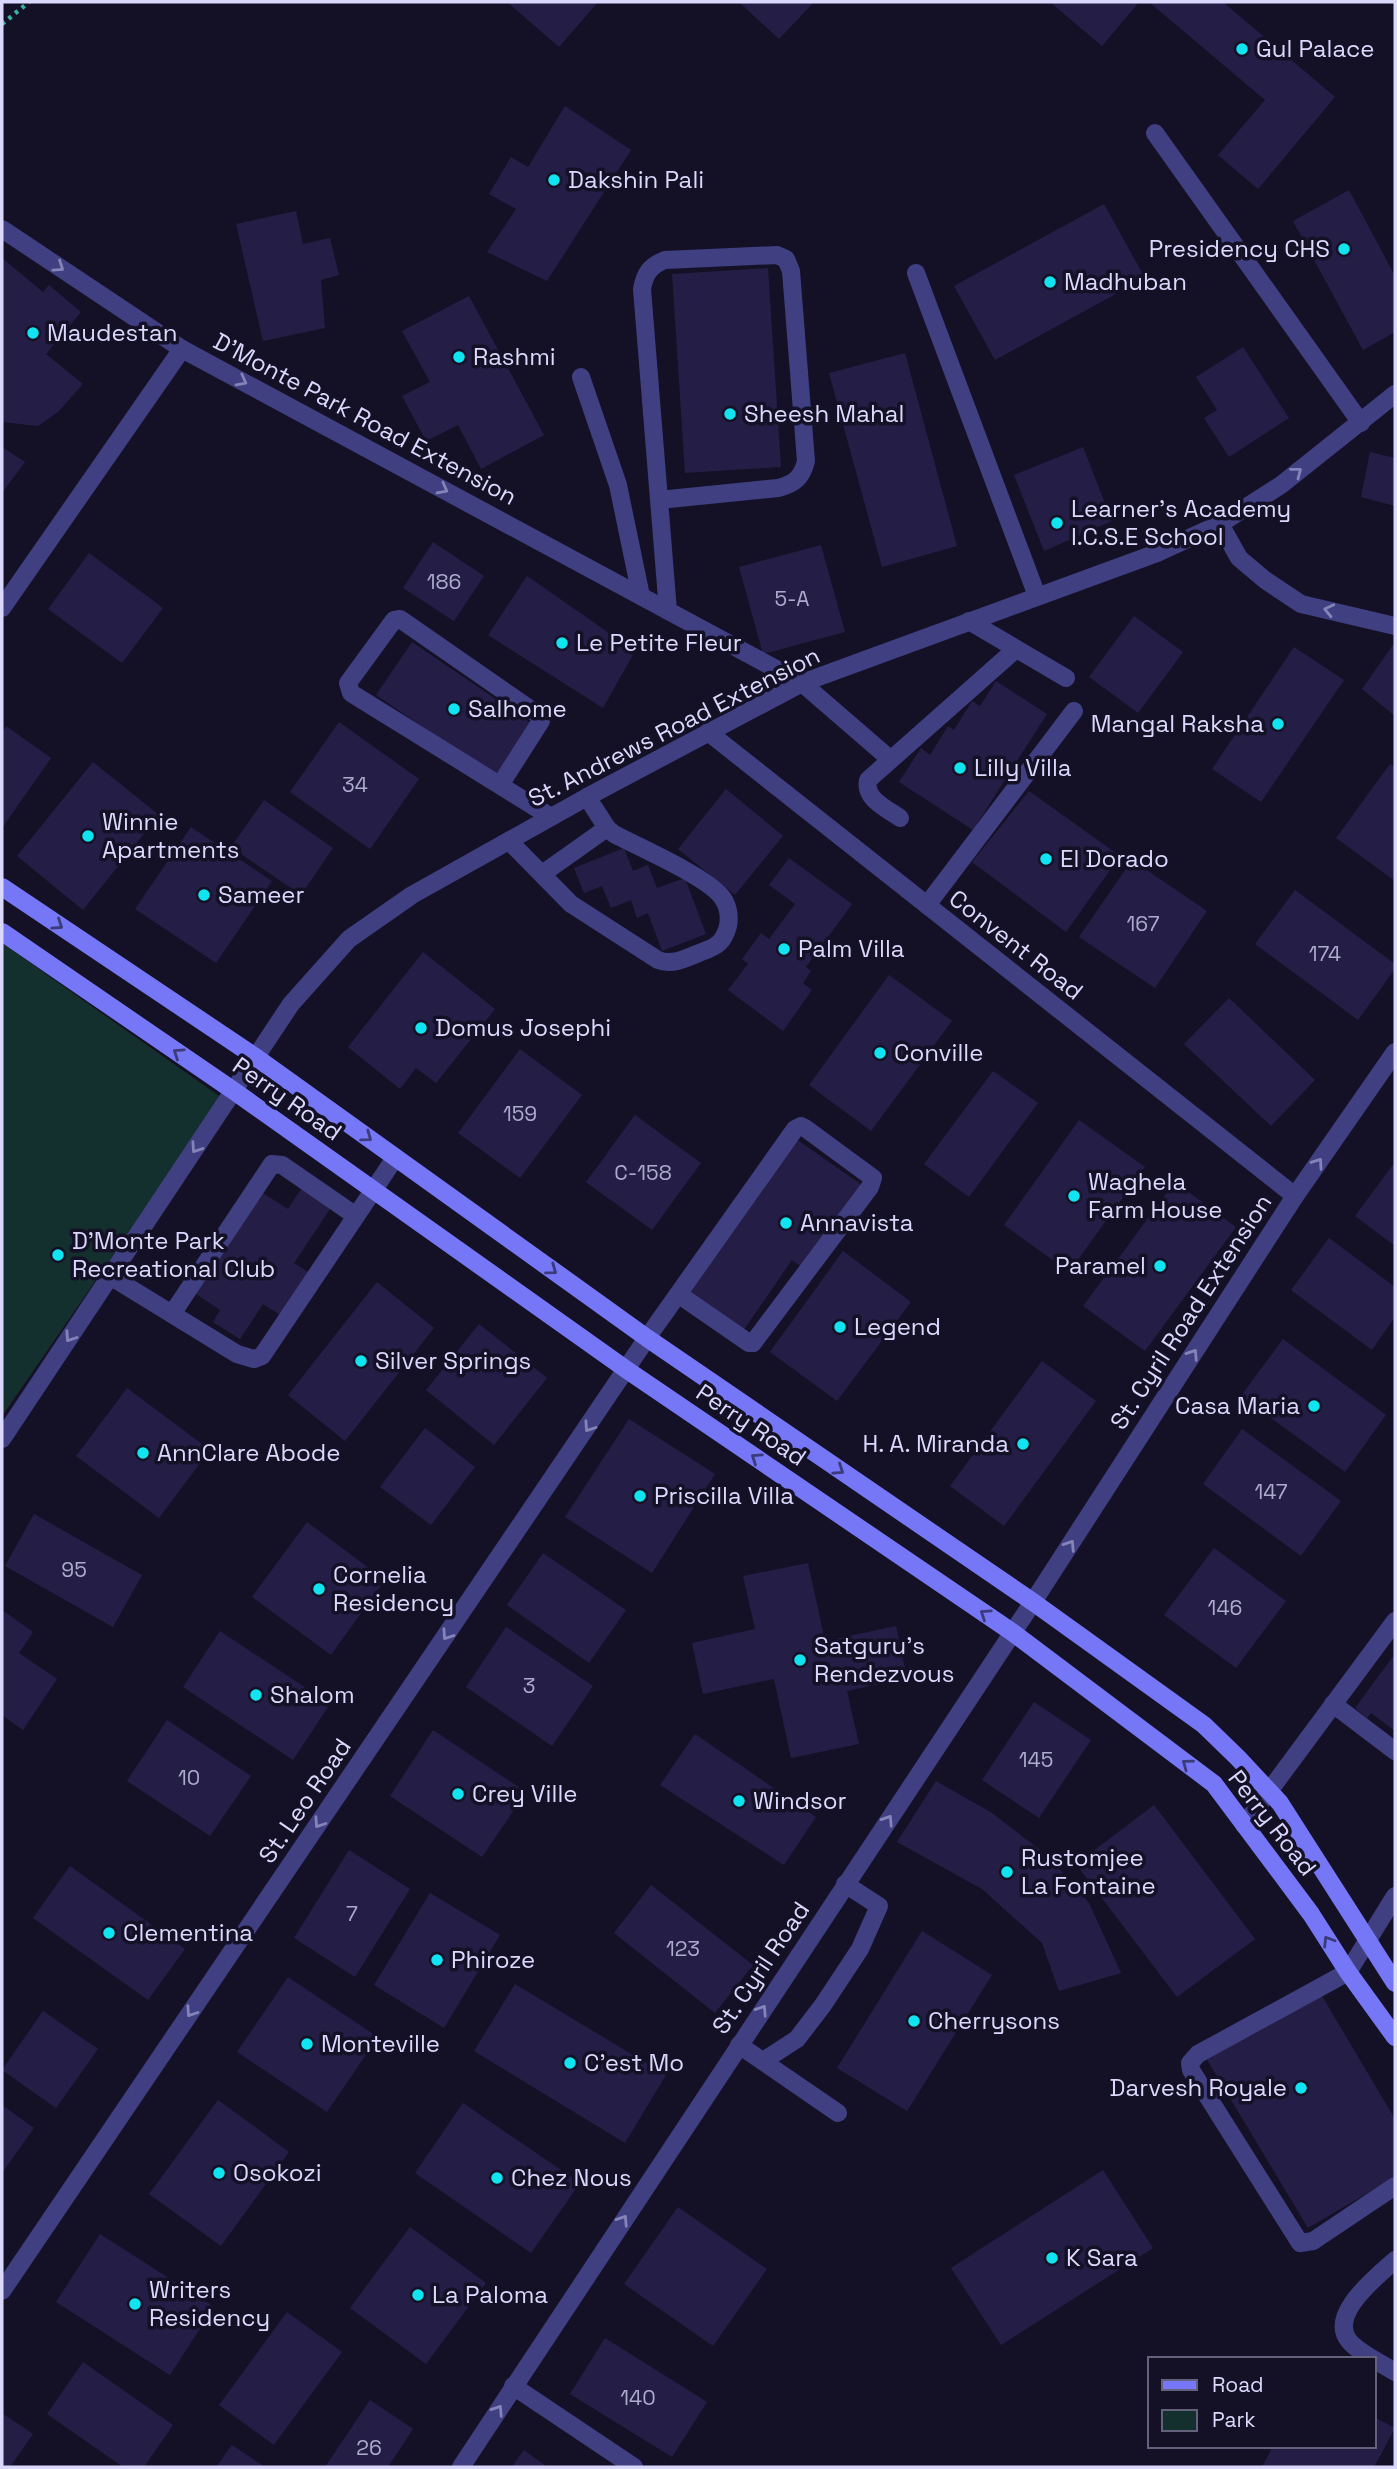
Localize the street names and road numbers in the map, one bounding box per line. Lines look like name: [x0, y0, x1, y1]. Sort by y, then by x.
street label: D'Monte Park Road Extension: [208, 325, 522, 512]
street label: St. Andrews Road Extension: [523, 639, 825, 814]
street label: Convent Road: [943, 883, 1090, 1007]
street label: Perry Road: [227, 1050, 348, 1147]
street label: St. Cyril Road Extension: [1103, 1188, 1278, 1435]
street label: Perry Road: [690, 1376, 812, 1473]
street label: St. Leo Road: [251, 1732, 358, 1869]
street label: Perry Road: [1221, 1763, 1323, 1882]
street label: St. Cyril Road: [705, 1896, 816, 2040]

